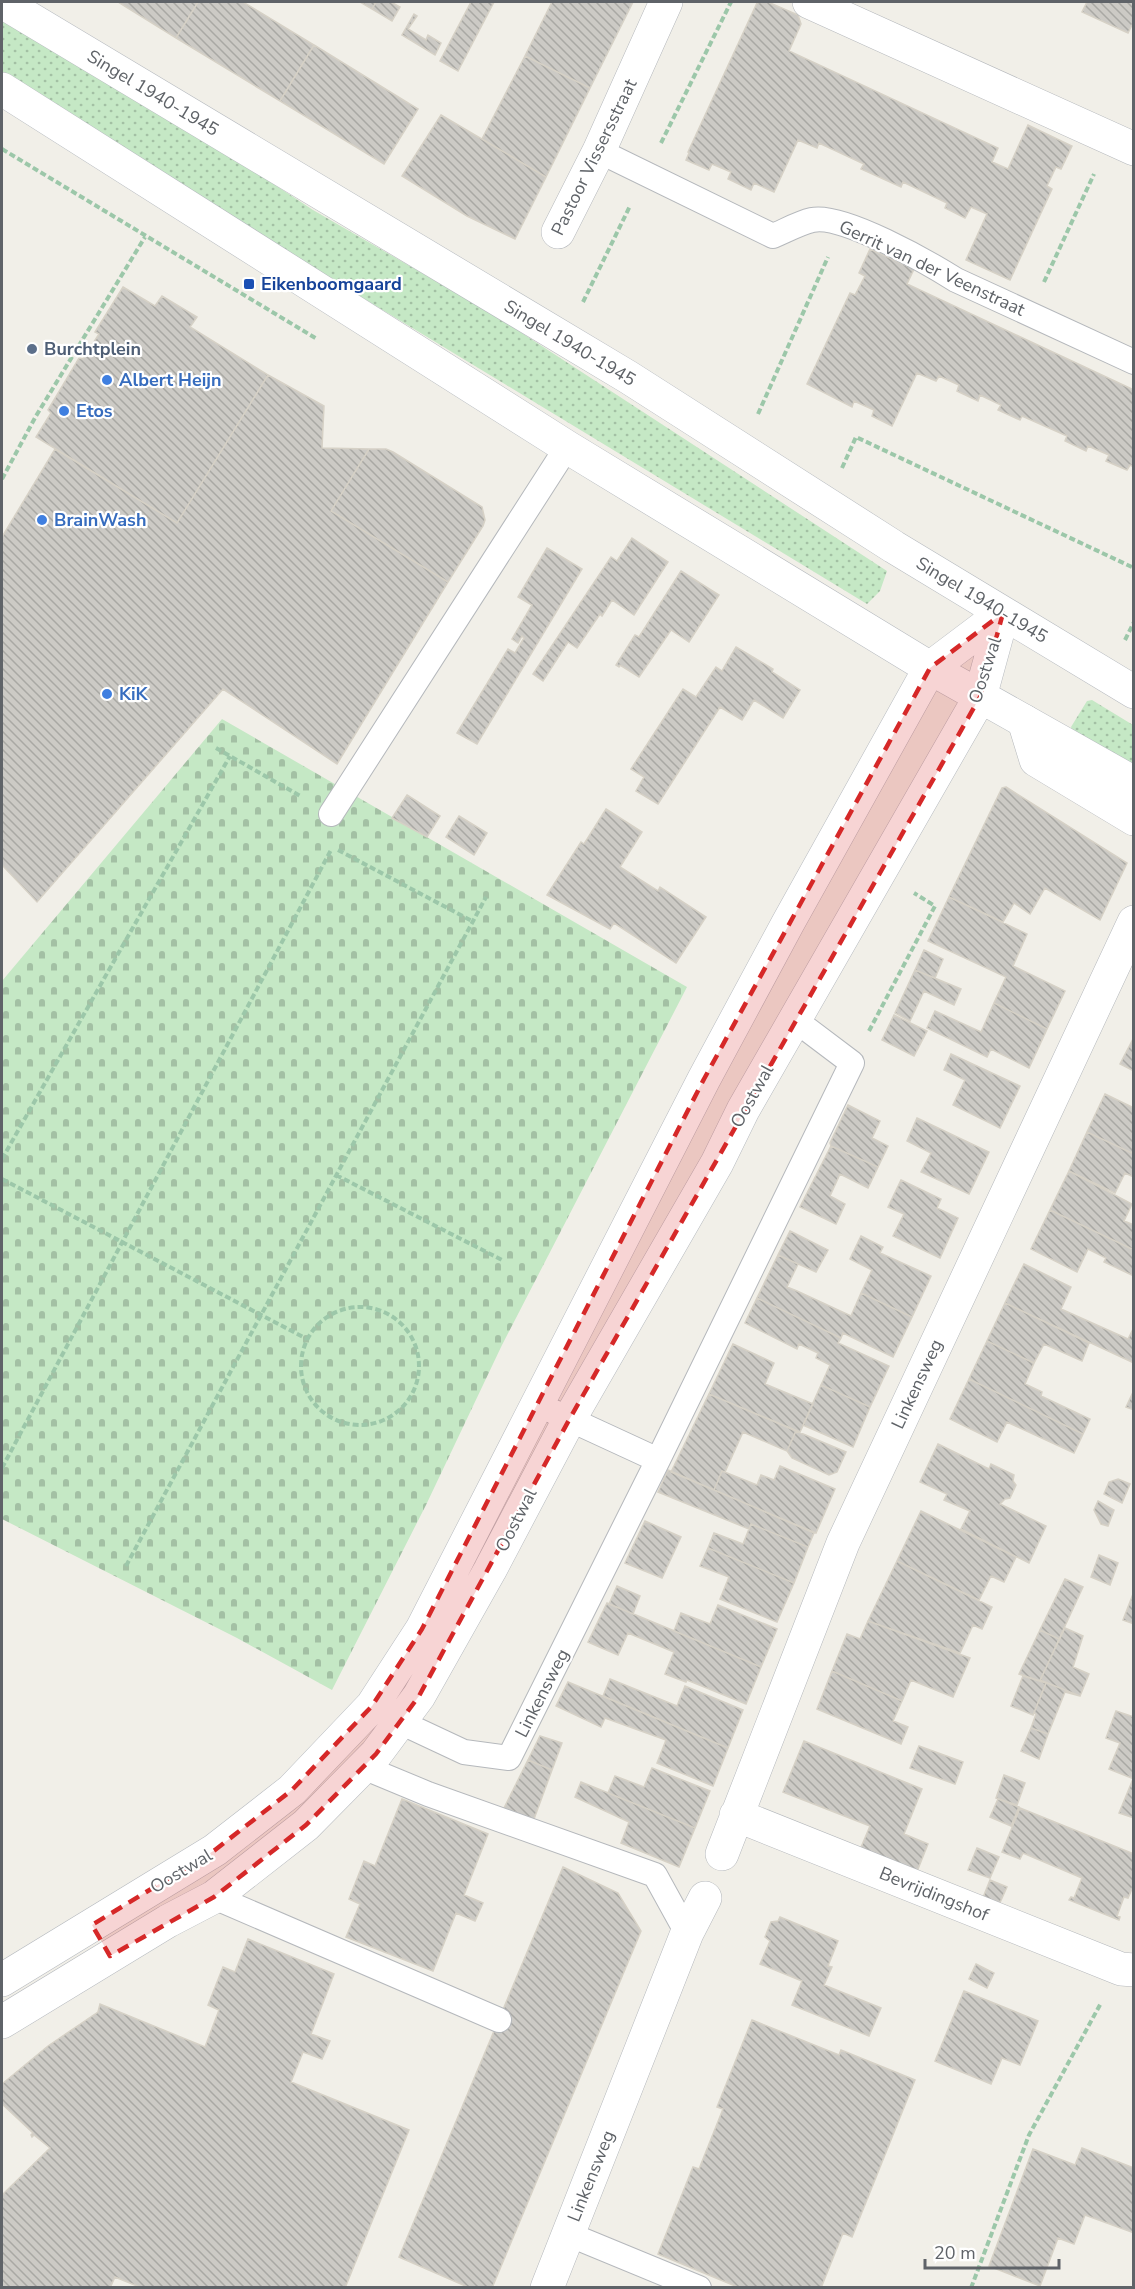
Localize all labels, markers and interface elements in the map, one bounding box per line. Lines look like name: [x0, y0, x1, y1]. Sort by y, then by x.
street label: Singel 1940-1945: [83, 44, 223, 142]
street label: Pastoor Vissersstraat: [546, 74, 643, 239]
street label: Gerrit van der Veenstraat: [835, 214, 1030, 322]
place label: Eikenboomgaard: [261, 272, 402, 296]
marker: Eikenboomgaard: [242, 277, 256, 291]
street label: Singel 1940-1945: [500, 294, 640, 392]
place label: Burchtplein: [44, 337, 141, 361]
marker: Burchtplein: [25, 342, 39, 356]
place label: Albert Heijn: [119, 368, 221, 392]
marker: Albert Heijn: [100, 373, 114, 387]
place label: Etos: [76, 399, 113, 423]
marker: Etos: [57, 404, 71, 418]
place label: BrainWash: [54, 508, 146, 532]
marker: BrainWash: [35, 513, 49, 527]
street label: Singel 1940-1945: [912, 551, 1052, 649]
street label: Oostwal: [963, 633, 1007, 706]
place label: KiK: [119, 682, 149, 706]
marker: KiK: [100, 687, 114, 701]
street label: Oostwal: [725, 1060, 779, 1132]
street label: Linkensweg: [886, 1335, 948, 1433]
street label: Oostwal: [490, 1483, 543, 1556]
street label: Linkensweg: [509, 1645, 575, 1741]
street label: Oostwal: [145, 1843, 217, 1899]
street label: Bevrijdingshof: [876, 1861, 993, 1927]
street label: Linkensweg: [562, 2127, 620, 2225]
scale bar: [925, 2232, 1058, 2270]
text: 20 m: [934, 2241, 976, 2265]

